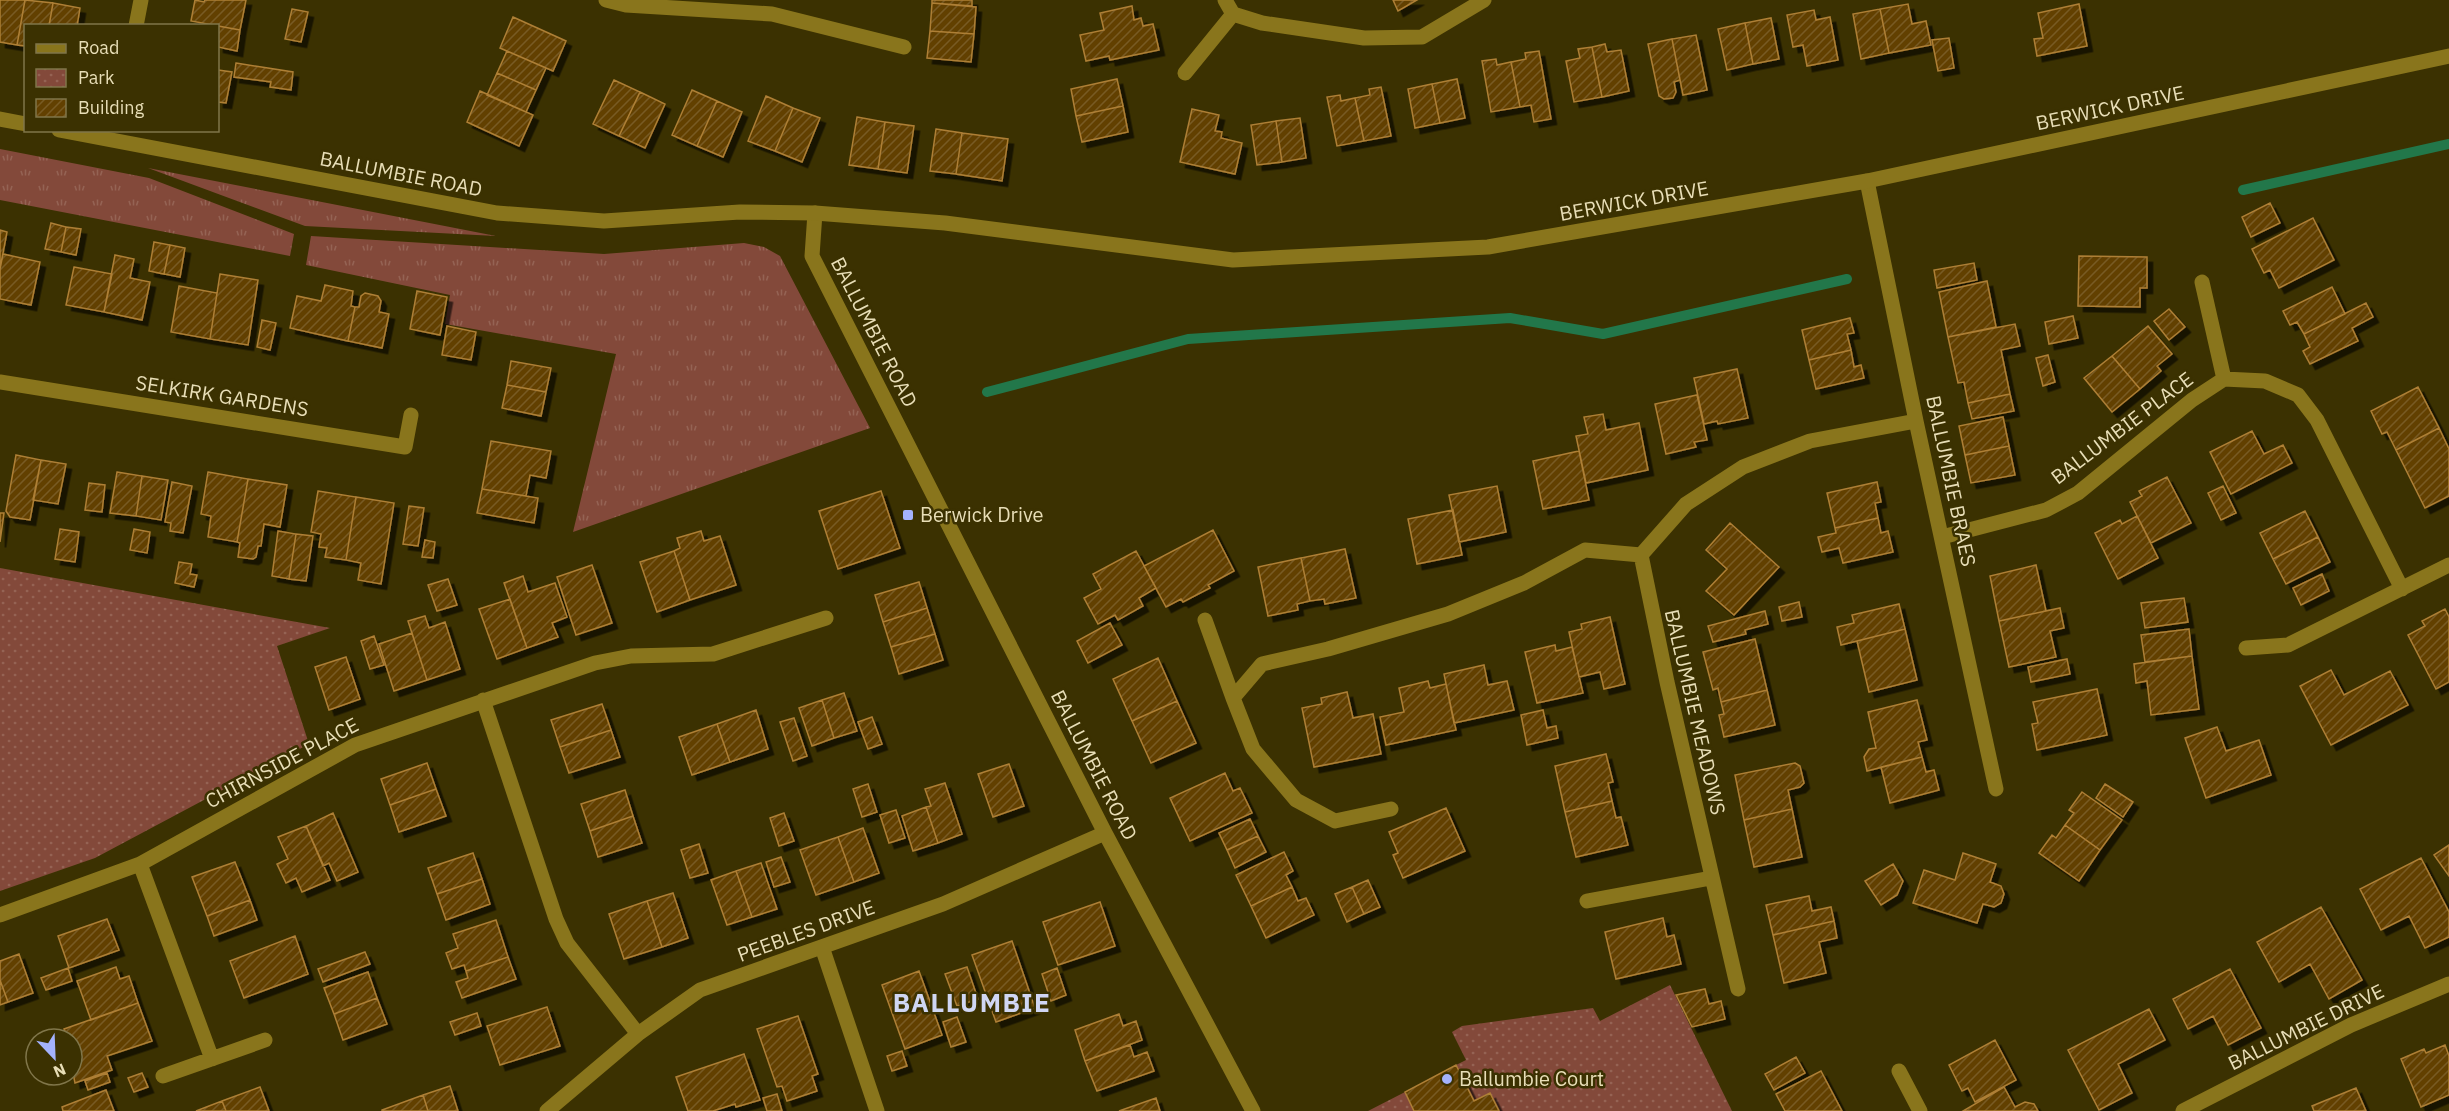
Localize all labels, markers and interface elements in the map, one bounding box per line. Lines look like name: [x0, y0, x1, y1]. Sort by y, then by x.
legend: [24, 24, 219, 132]
text: Road: [78, 36, 119, 59]
text: Park: [78, 66, 115, 89]
street label: BERWICK DRIVE: [2033, 79, 2187, 136]
text: Building: [78, 96, 145, 119]
street label: BALLUMBIE ROAD: [317, 145, 485, 203]
street label: BERWICK DRIVE: [1557, 174, 1711, 227]
street label: BALLUMBIE ROAD: [825, 252, 924, 411]
street label: BALLUMBIE PLACE: [2045, 365, 2198, 490]
street label: SELKIRK GARDENS: [134, 369, 310, 422]
street label: BALLUMBIE BRAES: [1920, 393, 1983, 569]
place label: Berwick Drive: [920, 501, 1044, 528]
marker: Berwick Drive: [901, 508, 915, 522]
street label: BALLUMBIE MEADOWS: [1659, 606, 1732, 817]
street label: BALLUMBIE ROAD: [1045, 685, 1144, 844]
street label: CHIRNSIDE PLACE: [200, 711, 363, 814]
street label: PEEBLES DRIVE: [733, 893, 878, 968]
street label: BALLUMBIE DRIVE: [2223, 977, 2388, 1076]
district label: BALLUMBIE: [893, 985, 1051, 1019]
north arrow: [24, 1027, 84, 1087]
text: N: [51, 1059, 69, 1082]
place label: Ballumbie Court: [1459, 1065, 1604, 1092]
marker: Ballumbie Court: [1440, 1072, 1454, 1086]

